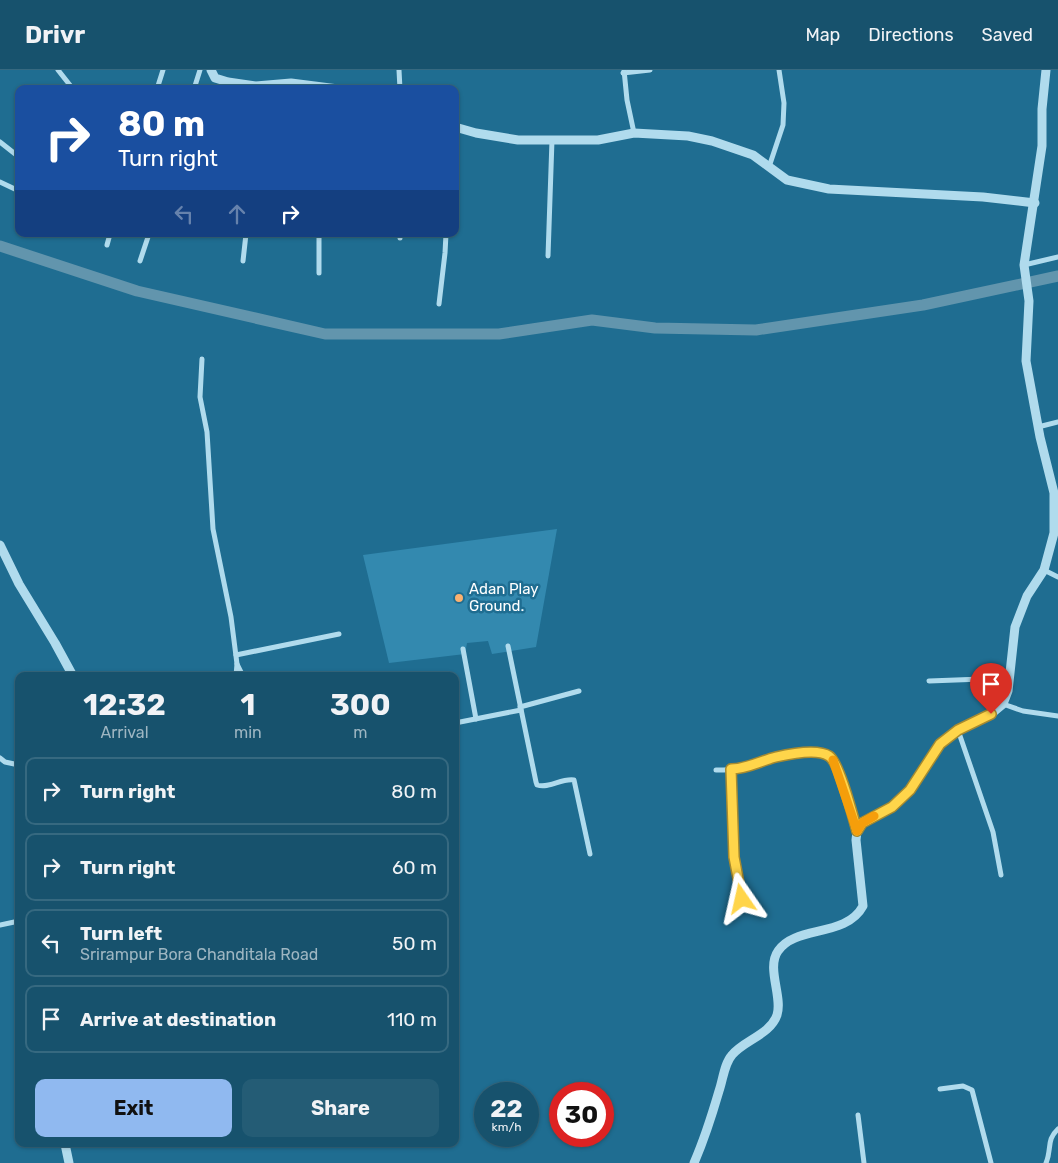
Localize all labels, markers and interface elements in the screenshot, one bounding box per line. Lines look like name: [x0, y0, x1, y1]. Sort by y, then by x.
text: Drivr: [25, 21, 85, 49]
text: Map: [805, 24, 840, 46]
text: Directions: [868, 24, 954, 46]
text: Saved: [982, 24, 1033, 46]
text: 80 m: [118, 103, 205, 145]
icon: right: [35, 105, 100, 170]
text: Turn right: [118, 145, 218, 172]
icon: left: [170, 200, 198, 228]
icon: ahead: [223, 200, 251, 228]
icon: right: [276, 200, 304, 228]
place label: Adan Play Ground.: [469, 580, 539, 615]
marker: Adan Play Ground.: [453, 592, 465, 604]
pin: [970, 663, 1012, 714]
icon: arrive: [977, 670, 1005, 698]
text: 12:32: [83, 687, 166, 723]
text: 1: [240, 687, 255, 723]
text: 300: [330, 687, 391, 723]
text: Arrival: [101, 723, 149, 742]
text: min: [234, 723, 262, 742]
text: m: [353, 723, 368, 742]
icon: right: [37, 777, 65, 805]
text: Turn right: [80, 780, 175, 803]
text: 80 m: [391, 780, 437, 803]
icon: right: [37, 853, 65, 881]
text: Turn right: [80, 856, 175, 879]
text: 60 m: [392, 856, 437, 879]
position arrow: [715, 872, 767, 924]
text: Turn left: [80, 922, 162, 945]
icon: left: [37, 929, 65, 957]
text: 50 m: [392, 932, 437, 955]
text: Srirampur Bora Chanditala Road: [80, 945, 318, 964]
icon: arrive: [37, 1005, 65, 1033]
text: Arrive at destination: [80, 1008, 276, 1031]
text: 110 m: [387, 1008, 437, 1031]
button: Exit: [35, 1079, 232, 1137]
button: Share: [242, 1079, 439, 1137]
speed limit sign: 30: [549, 1082, 614, 1147]
text: 22: [490, 1094, 523, 1123]
text: km/h: [492, 1120, 521, 1134]

